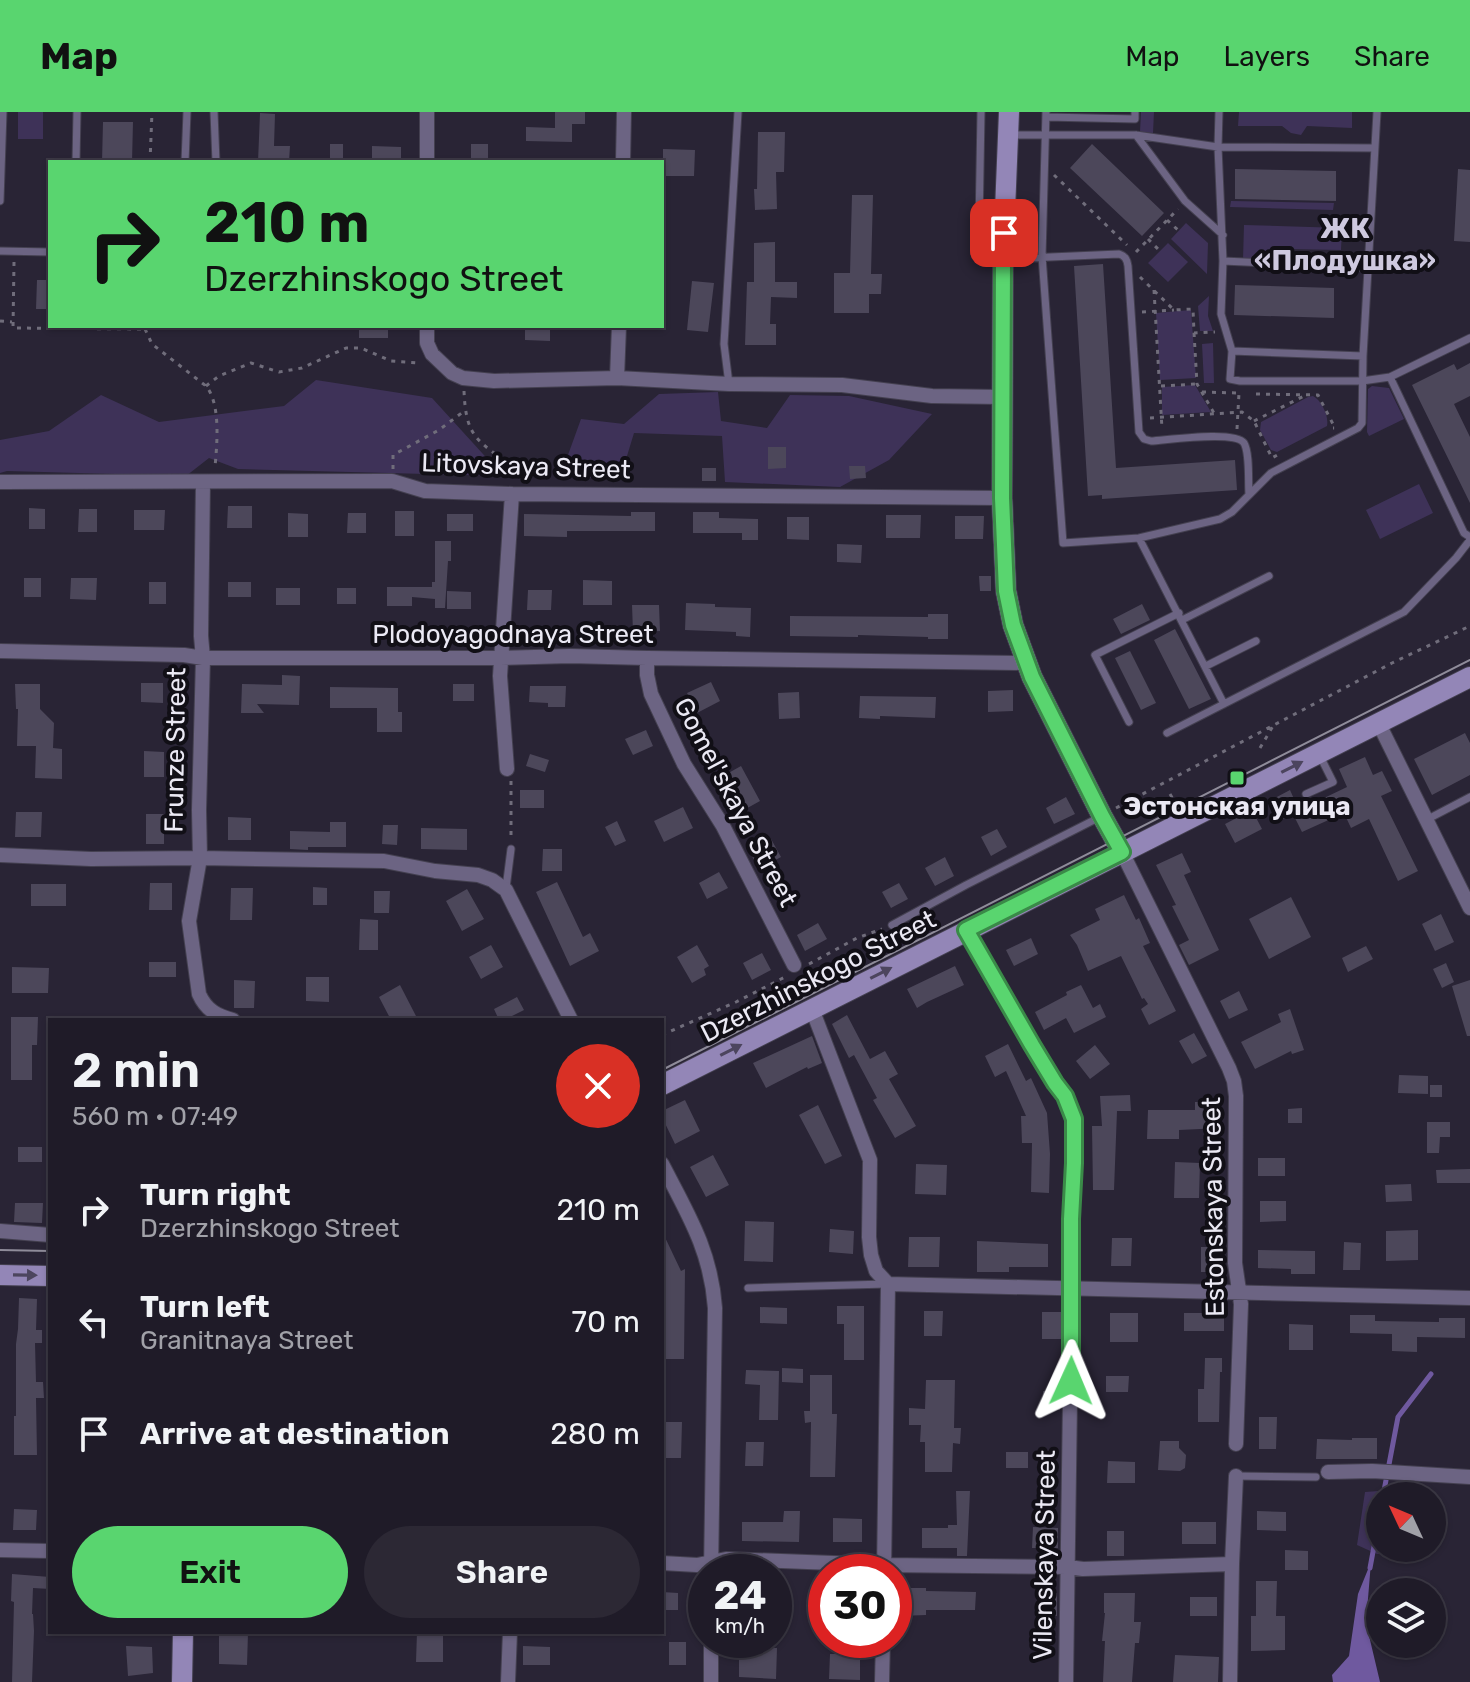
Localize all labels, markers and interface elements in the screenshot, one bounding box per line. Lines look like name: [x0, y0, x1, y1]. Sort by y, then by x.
text: Map: [40, 33, 118, 79]
text: Map: [1125, 40, 1180, 73]
text: Layers: [1224, 40, 1310, 73]
text: Share: [1354, 40, 1430, 73]
text: 210 m: [204, 190, 370, 256]
icon: right: [72, 192, 176, 296]
pin: [970, 199, 1038, 267]
icon: arrive: [982, 211, 1026, 255]
district label: ЖК «Плодушка»: [1254, 212, 1436, 277]
text: Dzerzhinskogo Street: [204, 257, 563, 300]
street label: Litovskaya Street: [421, 447, 631, 486]
street label: Plodoyagodnaya Street: [372, 619, 654, 650]
street label: Frunze Street: [159, 667, 192, 833]
street label: Gomel'skaya Street: [667, 693, 804, 912]
one-way arrow: [1281, 761, 1304, 774]
marker: Эстонская улица: [1228, 769, 1246, 787]
place label: Эстонская улица: [1123, 791, 1351, 822]
street label: Dzerzhinskogo Street: [696, 904, 941, 1049]
one-way arrow: [870, 967, 893, 980]
text: 2 min: [72, 1042, 200, 1099]
one-way arrow: [720, 1043, 743, 1056]
button: close: [556, 1044, 640, 1128]
street label: Estonskaya Street: [1196, 1097, 1231, 1317]
text: 560 m · 07:49: [72, 1101, 238, 1132]
text: Turn right: [140, 1177, 291, 1213]
icon: right: [72, 1188, 116, 1232]
text: 210 m: [556, 1192, 640, 1228]
text: Dzerzhinskogo Street: [140, 1213, 399, 1244]
one-way arrow: [13, 1269, 38, 1281]
text: Turn left: [140, 1289, 270, 1325]
icon: left: [72, 1300, 116, 1344]
text: 70 m: [572, 1304, 640, 1340]
text: Granitnaya Street: [140, 1325, 354, 1356]
position arrow: [1029, 1339, 1113, 1423]
icon: arrive: [72, 1412, 116, 1456]
text: Arrive at destination: [140, 1416, 450, 1452]
text: 280 m: [550, 1416, 640, 1452]
street label: Vilenskaya Street: [1027, 1450, 1062, 1660]
north arrow: [1366, 1482, 1446, 1562]
map controls: [1366, 1482, 1446, 1658]
button: Exit: [72, 1526, 348, 1618]
button: Share: [364, 1526, 640, 1618]
speed limit sign: 30: [808, 1554, 912, 1658]
text: 24: [713, 1572, 767, 1619]
button: layers: [1366, 1578, 1446, 1658]
text: km/h: [715, 1614, 765, 1638]

